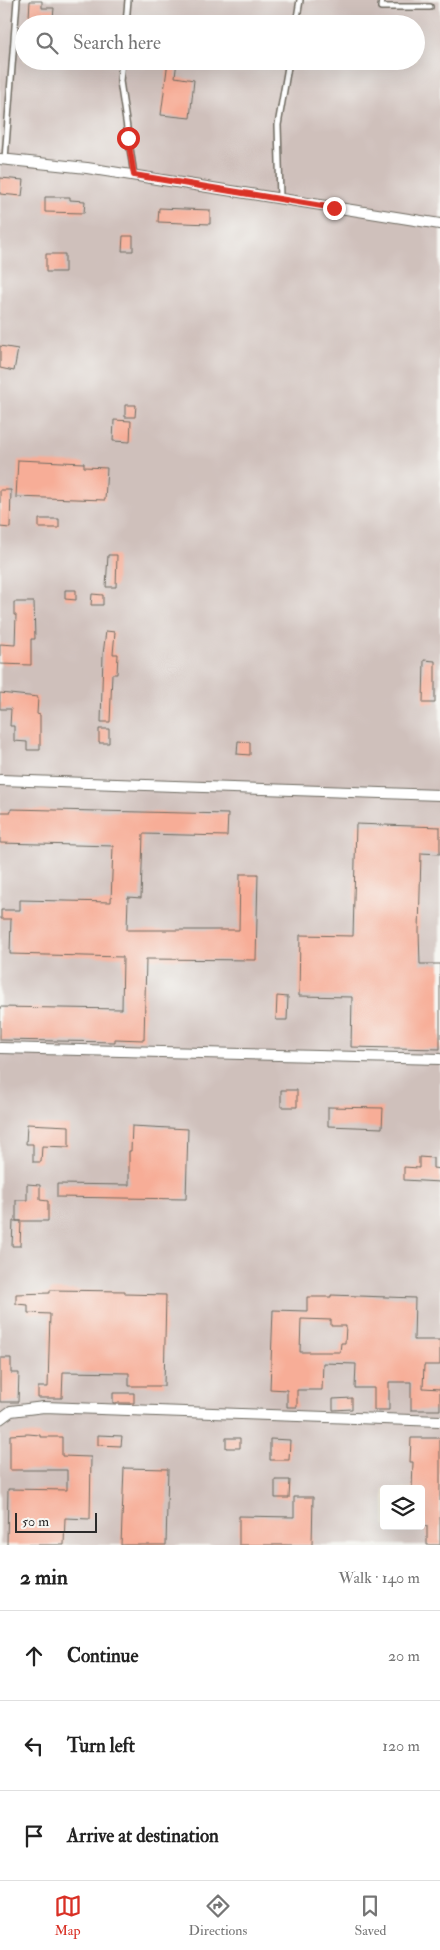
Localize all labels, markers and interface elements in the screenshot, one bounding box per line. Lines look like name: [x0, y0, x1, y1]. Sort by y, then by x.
search box: [15, 15, 425, 70]
icon: search: [33, 29, 61, 57]
text: Search here: [73, 31, 161, 55]
route start: [117, 127, 140, 150]
route end: [323, 197, 346, 220]
map controls: [380, 1485, 425, 1530]
button: layers: [380, 1485, 425, 1530]
scale bar: [15, 1510, 98, 1533]
text: 50 m: [22, 1513, 49, 1530]
text: 2 min: [20, 1564, 68, 1591]
text: Walk · 140 m: [339, 1568, 420, 1588]
icon: ahead: [20, 1642, 48, 1670]
text: Continue: [67, 1644, 138, 1668]
text: 20 m: [388, 1646, 420, 1666]
icon: left: [20, 1732, 48, 1760]
text: Turn left: [67, 1734, 135, 1758]
text: 120 m: [382, 1736, 420, 1756]
icon: arrive: [20, 1822, 48, 1850]
text: Arrive at destination: [67, 1824, 219, 1848]
tab: Map: [54, 1892, 82, 1939]
tab: Directions: [189, 1892, 247, 1939]
tab: Saved: [354, 1892, 386, 1939]

